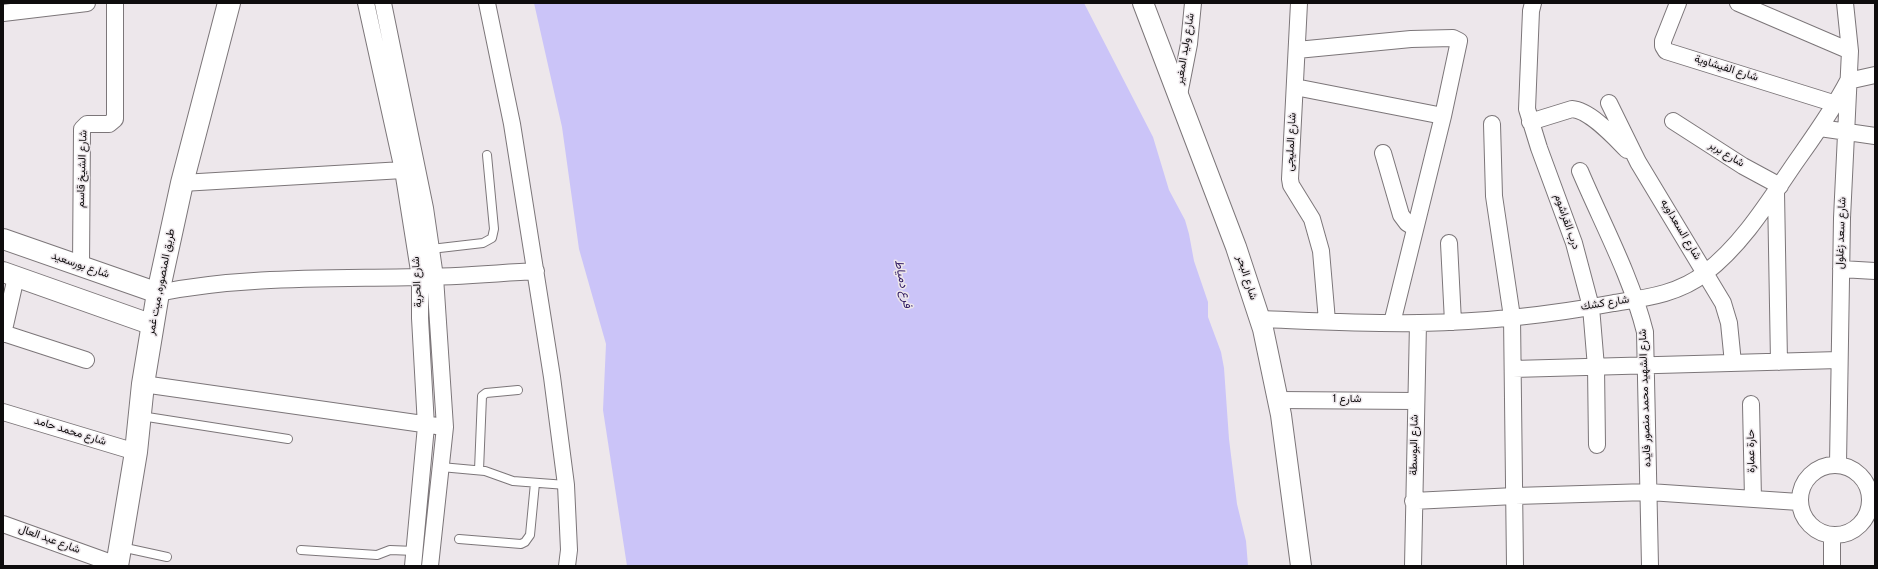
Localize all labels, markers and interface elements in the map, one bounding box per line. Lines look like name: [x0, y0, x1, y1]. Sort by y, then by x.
street label: شارع وليد المغير: [1174, 12, 1198, 86]
street label: شارع الفيشاوية: [1692, 53, 1760, 85]
street label: شارع المليجى: [1284, 112, 1300, 172]
street label: شارع الشيخ قاسم: [75, 130, 91, 208]
street label: شارع بربر: [1706, 139, 1746, 171]
street label: درب القراشوم: [1550, 193, 1582, 251]
street label: شارع السعداويه: [1657, 197, 1703, 263]
street label: شارع سعد زغلول: [1834, 197, 1850, 269]
street label: طريق المنصوره, ميت غمر: [145, 228, 179, 336]
street label: شارع بورسعيد: [49, 250, 111, 282]
street label: شارع البحر: [1233, 254, 1259, 302]
street label: شارع الحرية: [410, 256, 426, 308]
water label: فرع دمياط: [890, 259, 914, 309]
street label: شارع كشك: [1580, 294, 1630, 314]
street label: شارع الشهيد محمد منصور فايده: [1637, 329, 1655, 467]
street label: شارع 1: [1333, 393, 1361, 407]
street label: شارع البوسطة: [1408, 414, 1422, 476]
street label: شارع محمد حامد: [32, 415, 108, 449]
street label: حارة عمارة: [1745, 429, 1759, 473]
street label: شارع عبد العال: [16, 523, 82, 557]

